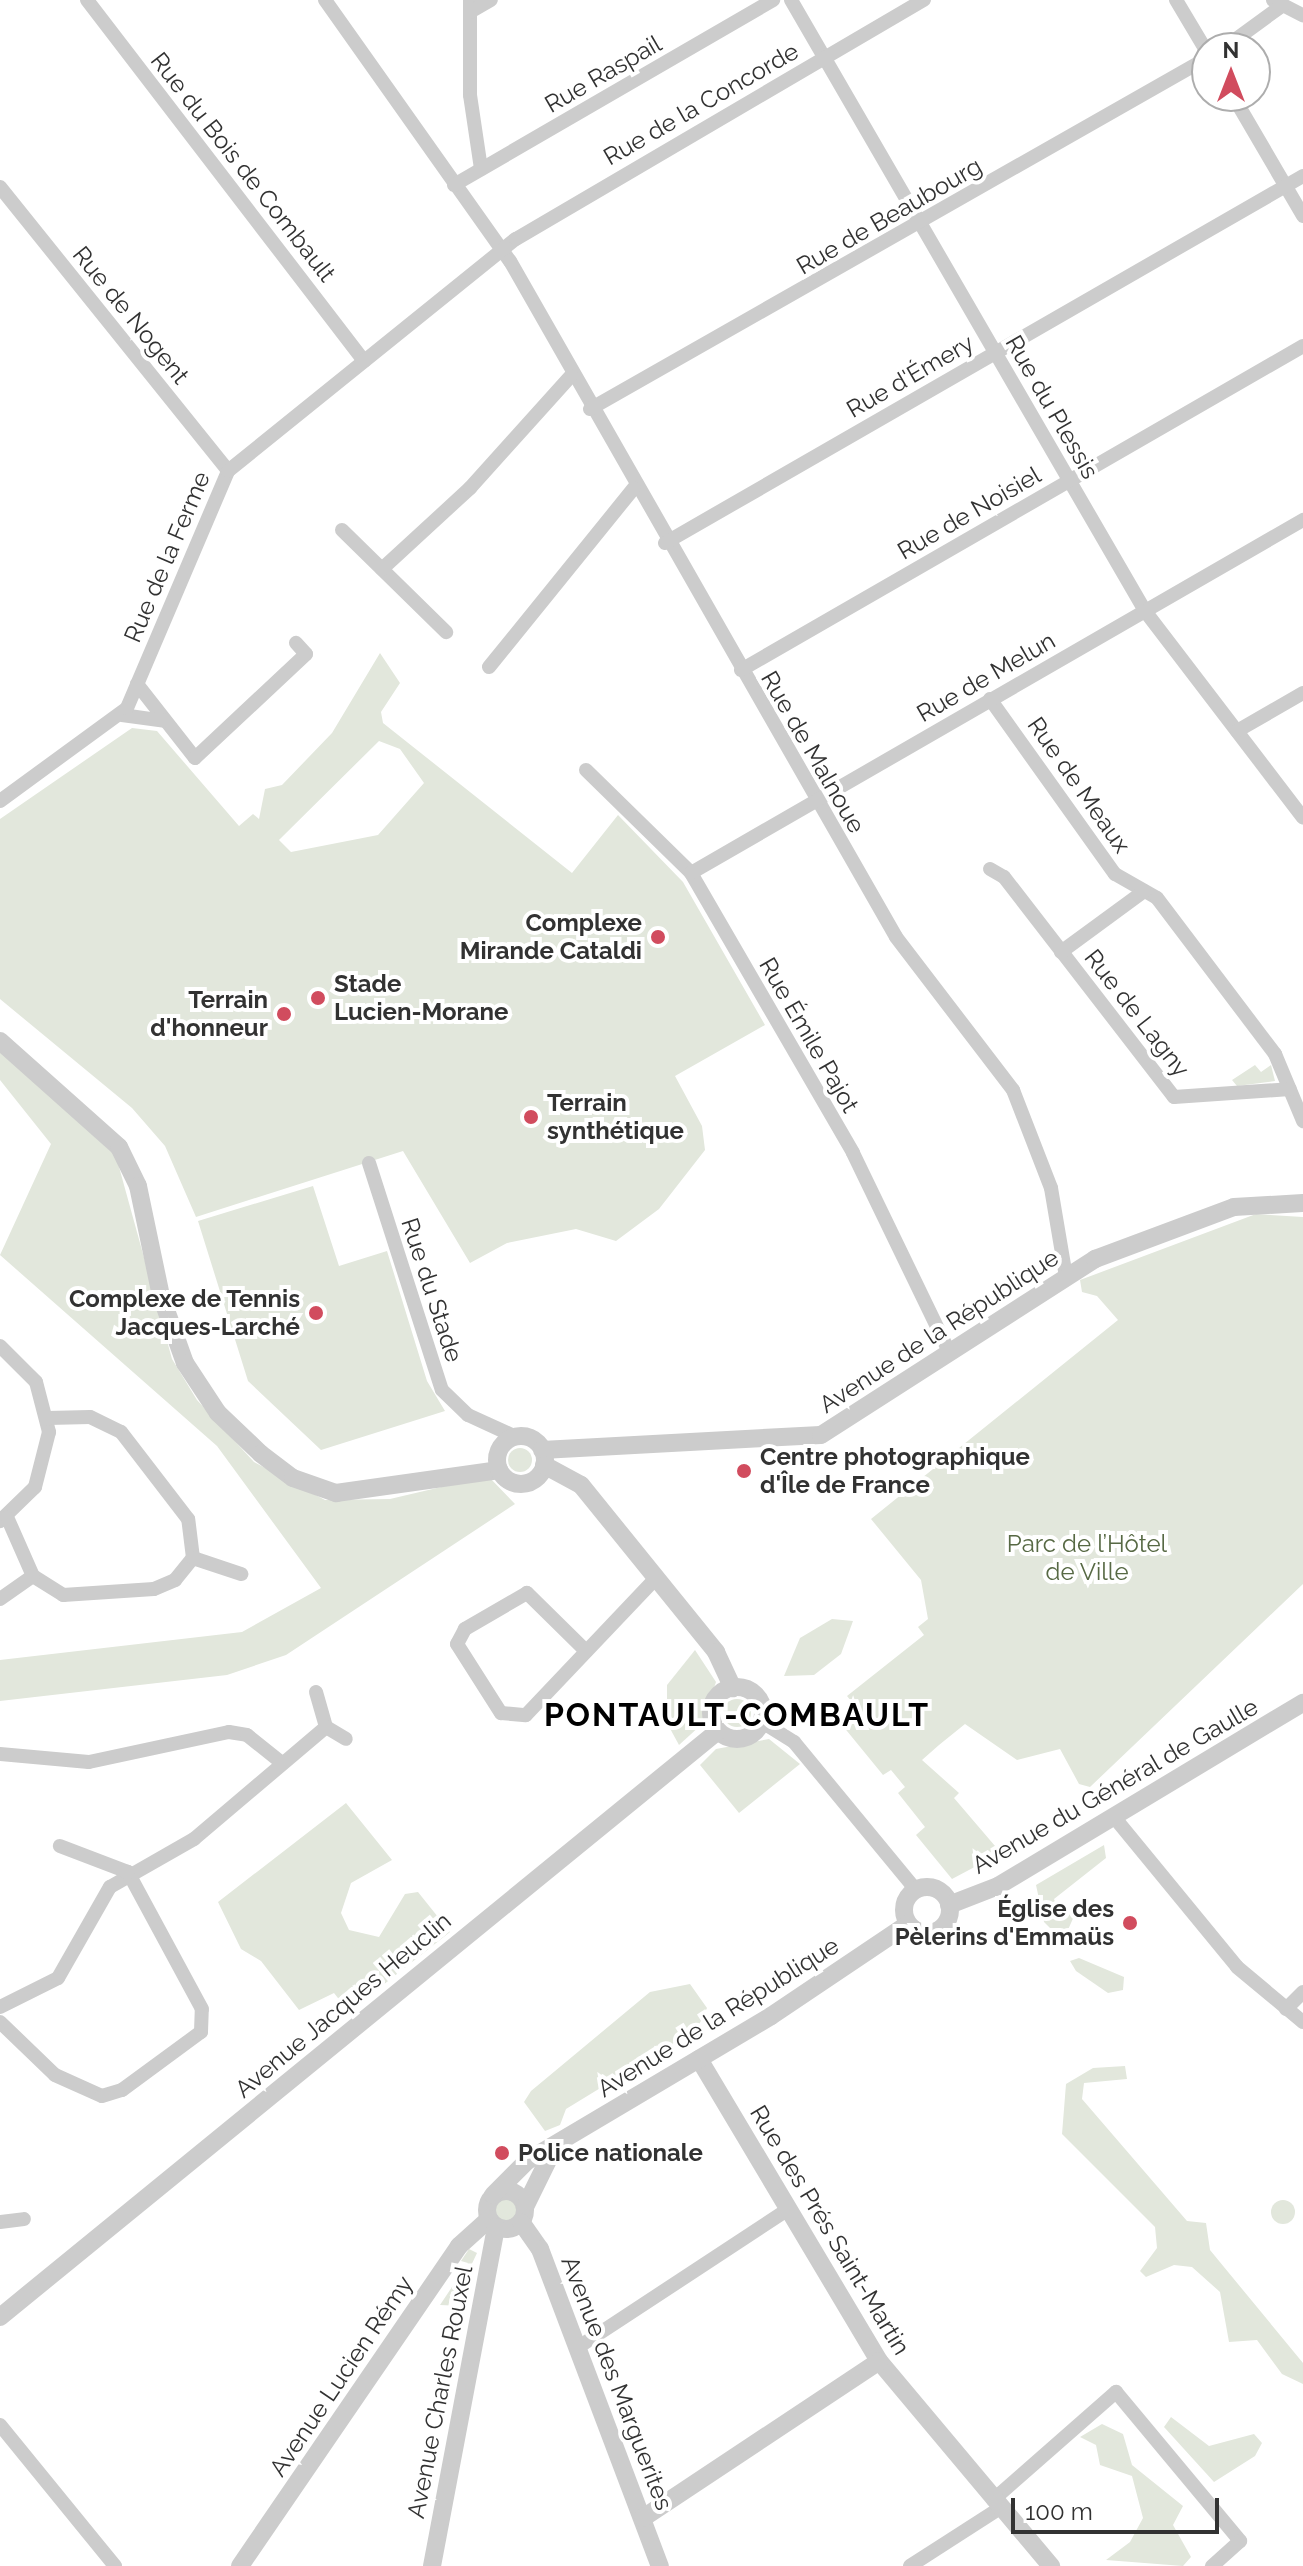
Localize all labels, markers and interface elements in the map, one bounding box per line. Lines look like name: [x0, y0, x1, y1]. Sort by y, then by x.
street label: Rue Raspail: [540, 29, 666, 119]
north arrow: [1191, 32, 1271, 112]
street label: Rue de la Concorde: [599, 37, 803, 171]
text: N: [1223, 37, 1239, 63]
street label: Rue du Bois de Combault: [145, 47, 341, 287]
street label: Rue de Beaubourg: [791, 151, 987, 281]
street label: Rue de Nogent: [67, 240, 195, 390]
street label: Rue d'Émery: [841, 328, 979, 424]
street label: Rue du Plessis: [999, 330, 1105, 484]
street label: Rue de Noisiel: [892, 460, 1046, 566]
street label: Rue de la Ferme: [118, 467, 216, 647]
street label: Rue de Melun: [912, 626, 1060, 728]
street label: Rue de Malnoue: [755, 666, 871, 838]
street label: Rue de Meaux: [1021, 711, 1137, 859]
place label: Complexe Mirande Cataldi: [460, 909, 642, 965]
marker: Complexe Mirande Cataldi: [649, 928, 667, 946]
street label: Rue de Lagny: [1078, 944, 1196, 1082]
street label: Rue Émile Pajot: [753, 953, 865, 1117]
place label: Stade Lucien-Morane: [334, 970, 508, 1026]
place label: Terrain d'honneur: [150, 986, 268, 1042]
marker: Stade Lucien-Morane: [309, 989, 327, 1007]
marker: Terrain d'honneur: [275, 1005, 293, 1023]
place label: Terrain synthétique: [547, 1089, 684, 1145]
marker: Terrain synthétique: [522, 1108, 540, 1126]
street label: Rue du Stade: [395, 1214, 469, 1366]
street label: Avenue de la République: [814, 1243, 1064, 1419]
place label: Complexe de Tennis Jacques-Larché: [68, 1285, 300, 1341]
marker: Complexe de Tennis Jacques-Larché: [307, 1304, 325, 1322]
place label: Centre photographique d'Île de France: [760, 1443, 1030, 1499]
marker: Centre photographique d'Île de France: [735, 1462, 753, 1480]
park label: Parc de l’Hôtel de Ville: [1007, 1530, 1167, 1586]
street label: Avenue du Général de Gaulle: [967, 1692, 1263, 1880]
district label: PONTAULT-COMBAULT: [544, 1696, 930, 1734]
place label: Église des Pèlerins d'Emmaüs: [895, 1895, 1114, 1951]
street label: Avenue Jacques Heuclin: [229, 1906, 457, 2104]
marker: Église des Pèlerins d'Emmaüs: [1121, 1914, 1139, 1932]
street label: Avenue de la République: [592, 1931, 844, 2103]
street label: Rue des Prés Saint-Martin: [744, 2100, 916, 2360]
place label: Police nationale: [518, 2139, 703, 2167]
marker: Police nationale: [493, 2144, 511, 2162]
street label: Avenue des Marguerites: [555, 2252, 679, 2514]
street label: Avenue Charles Rouxel: [401, 2263, 479, 2521]
street label: Avenue Lucien Rémy: [263, 2270, 419, 2482]
scale bar: [1015, 2482, 1223, 2532]
text: 100 m: [1025, 2497, 1093, 2526]

